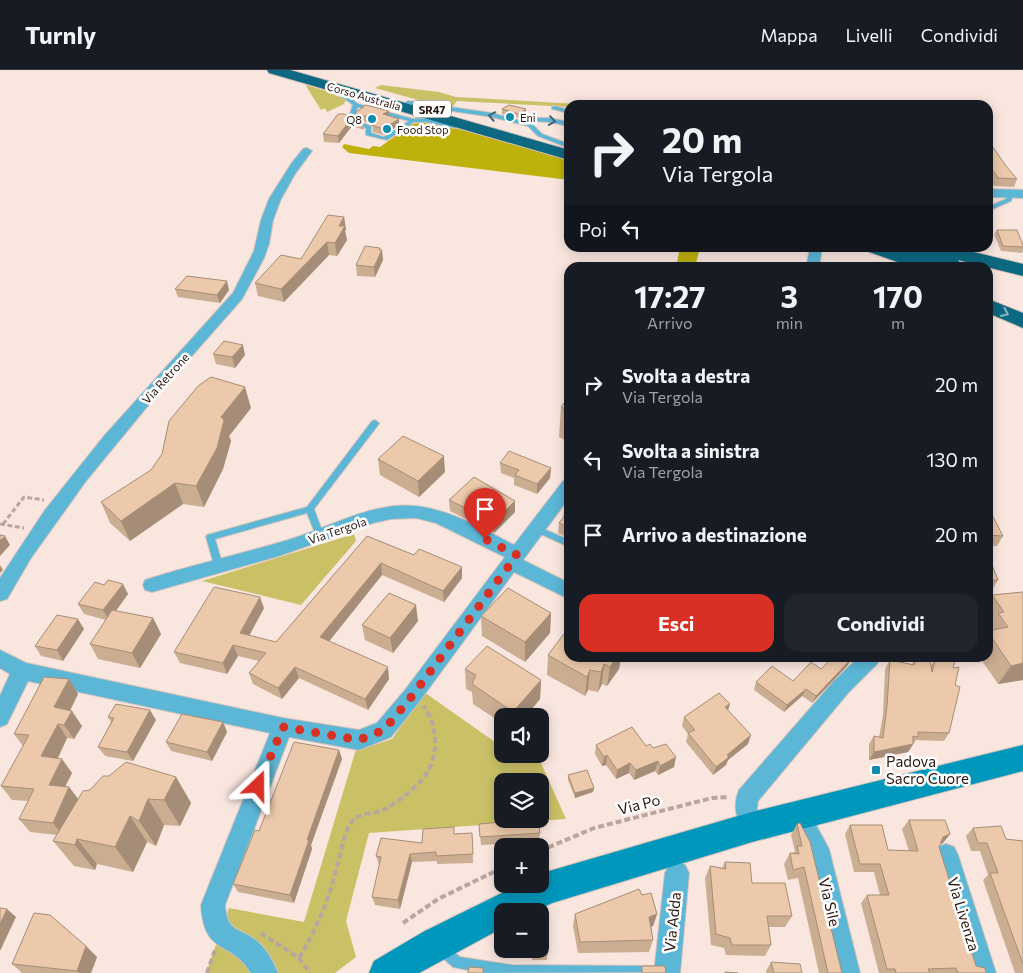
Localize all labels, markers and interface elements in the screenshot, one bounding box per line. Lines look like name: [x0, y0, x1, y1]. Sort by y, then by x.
text: Turnly: [25, 20, 96, 49]
text: Mappa: [760, 24, 818, 46]
text: Livelli: [846, 24, 893, 46]
text: Condividi: [921, 24, 998, 46]
street label: Corso Australia: [325, 79, 403, 113]
road number: SR47: [413, 100, 451, 118]
one-way arrow: [488, 111, 497, 121]
marker: Eni: [504, 111, 516, 123]
place label: Eni: [520, 111, 536, 124]
place label: Q8: [346, 113, 362, 126]
marker: Q8: [366, 113, 378, 125]
one-way arrow: [548, 116, 557, 126]
text: 20 m: [662, 117, 742, 160]
icon: right: [579, 120, 644, 185]
marker: Food Stop: [381, 123, 393, 135]
place label: Food Stop: [397, 123, 449, 136]
text: Via Tergola: [662, 160, 773, 187]
icon: left: [617, 215, 645, 243]
text: Poi: [579, 218, 607, 241]
text: 17:27: [634, 277, 706, 314]
text: 3: [781, 277, 798, 314]
text: 170: [873, 277, 923, 314]
one-way arrow: [1000, 307, 1009, 318]
text: Arrivo: [647, 313, 693, 332]
text: min: [776, 313, 803, 332]
text: m: [891, 313, 905, 332]
street label: Via Retrone: [138, 350, 192, 406]
text: Svolta a destra: [622, 364, 750, 387]
icon: right: [579, 371, 607, 399]
text: 20 m: [935, 373, 978, 396]
text: Via Tergola: [622, 387, 703, 406]
text: Svolta a sinistra: [622, 439, 760, 462]
icon: left: [579, 446, 607, 474]
text: 130 m: [926, 448, 978, 471]
text: Via Tergola: [622, 462, 703, 481]
pin: [464, 488, 506, 539]
icon: arrive: [471, 495, 499, 523]
street label: Via Tergola: [306, 514, 368, 546]
icon: arrive: [579, 521, 607, 549]
text: Arrivo a destinazione: [622, 523, 807, 546]
text: 20 m: [935, 523, 978, 546]
button: Esci: [579, 594, 774, 652]
button: Condividi: [784, 594, 978, 652]
map controls: [494, 708, 549, 958]
button: sound: [494, 708, 549, 763]
place label: Padova Sacro Cuore: [886, 752, 969, 787]
position arrow: [231, 759, 283, 811]
marker: Padova Sacro Cuore: [870, 764, 882, 776]
button: layers: [494, 773, 549, 828]
street label: Via Po: [616, 790, 662, 818]
button: +: [494, 838, 549, 893]
street label: Via Livenza: [944, 875, 984, 953]
street label: Via Sile: [816, 876, 844, 928]
street label: Via Adda: [660, 891, 684, 953]
button: −: [494, 903, 549, 958]

